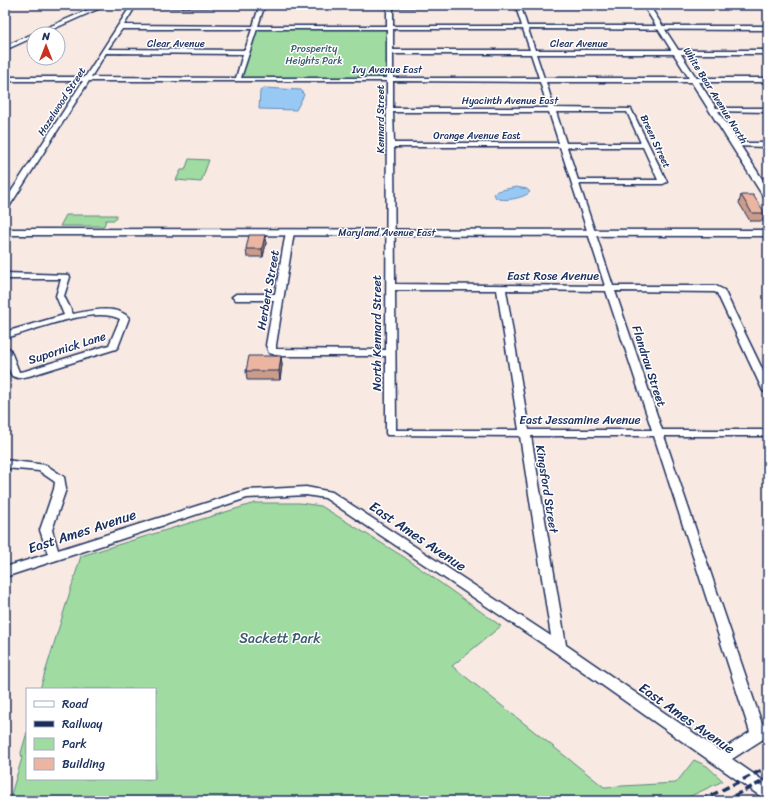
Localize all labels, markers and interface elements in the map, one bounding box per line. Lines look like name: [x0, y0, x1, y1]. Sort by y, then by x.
north arrow: [26, 26, 66, 66]
text: N: [41, 27, 50, 46]
street label: Clear Avenue: [147, 35, 205, 53]
street label: Clear Avenue: [550, 35, 608, 53]
park label: Prosperity Heights Park: [286, 40, 343, 70]
street label: White Bear Avenue North: [678, 44, 752, 148]
street label: Ivy Avenue East: [351, 61, 423, 79]
street label: Hazelwood Street: [33, 63, 91, 139]
street label: Kennard Street: [372, 84, 390, 153]
street label: Hyacinth Avenue East: [462, 92, 559, 110]
street label: Breen Street: [635, 112, 676, 172]
street label: Orange Avenue East: [433, 127, 521, 145]
street label: Maryland Avenue East: [338, 224, 437, 242]
street label: Herbert Street: [250, 248, 286, 332]
street label: East Rose Avenue: [507, 265, 599, 287]
street label: North Kennard Street: [366, 275, 388, 391]
street label: Flandrau Street: [625, 322, 673, 410]
street label: Supornick Lane: [25, 325, 109, 371]
street label: East Jessamine Avenue: [519, 409, 641, 431]
street label: Kingsford Street: [529, 443, 565, 536]
street label: East Ames Avenue: [364, 495, 471, 578]
street label: East Ames Avenue: [25, 502, 140, 561]
park label: Sackett Park: [239, 626, 321, 651]
street label: East Ames Avenue: [633, 676, 740, 761]
legend: [26, 688, 156, 780]
text: Road: [62, 693, 89, 715]
text: Railway: [62, 713, 103, 735]
text: Park: [62, 733, 87, 755]
text: Building: [62, 753, 105, 775]

